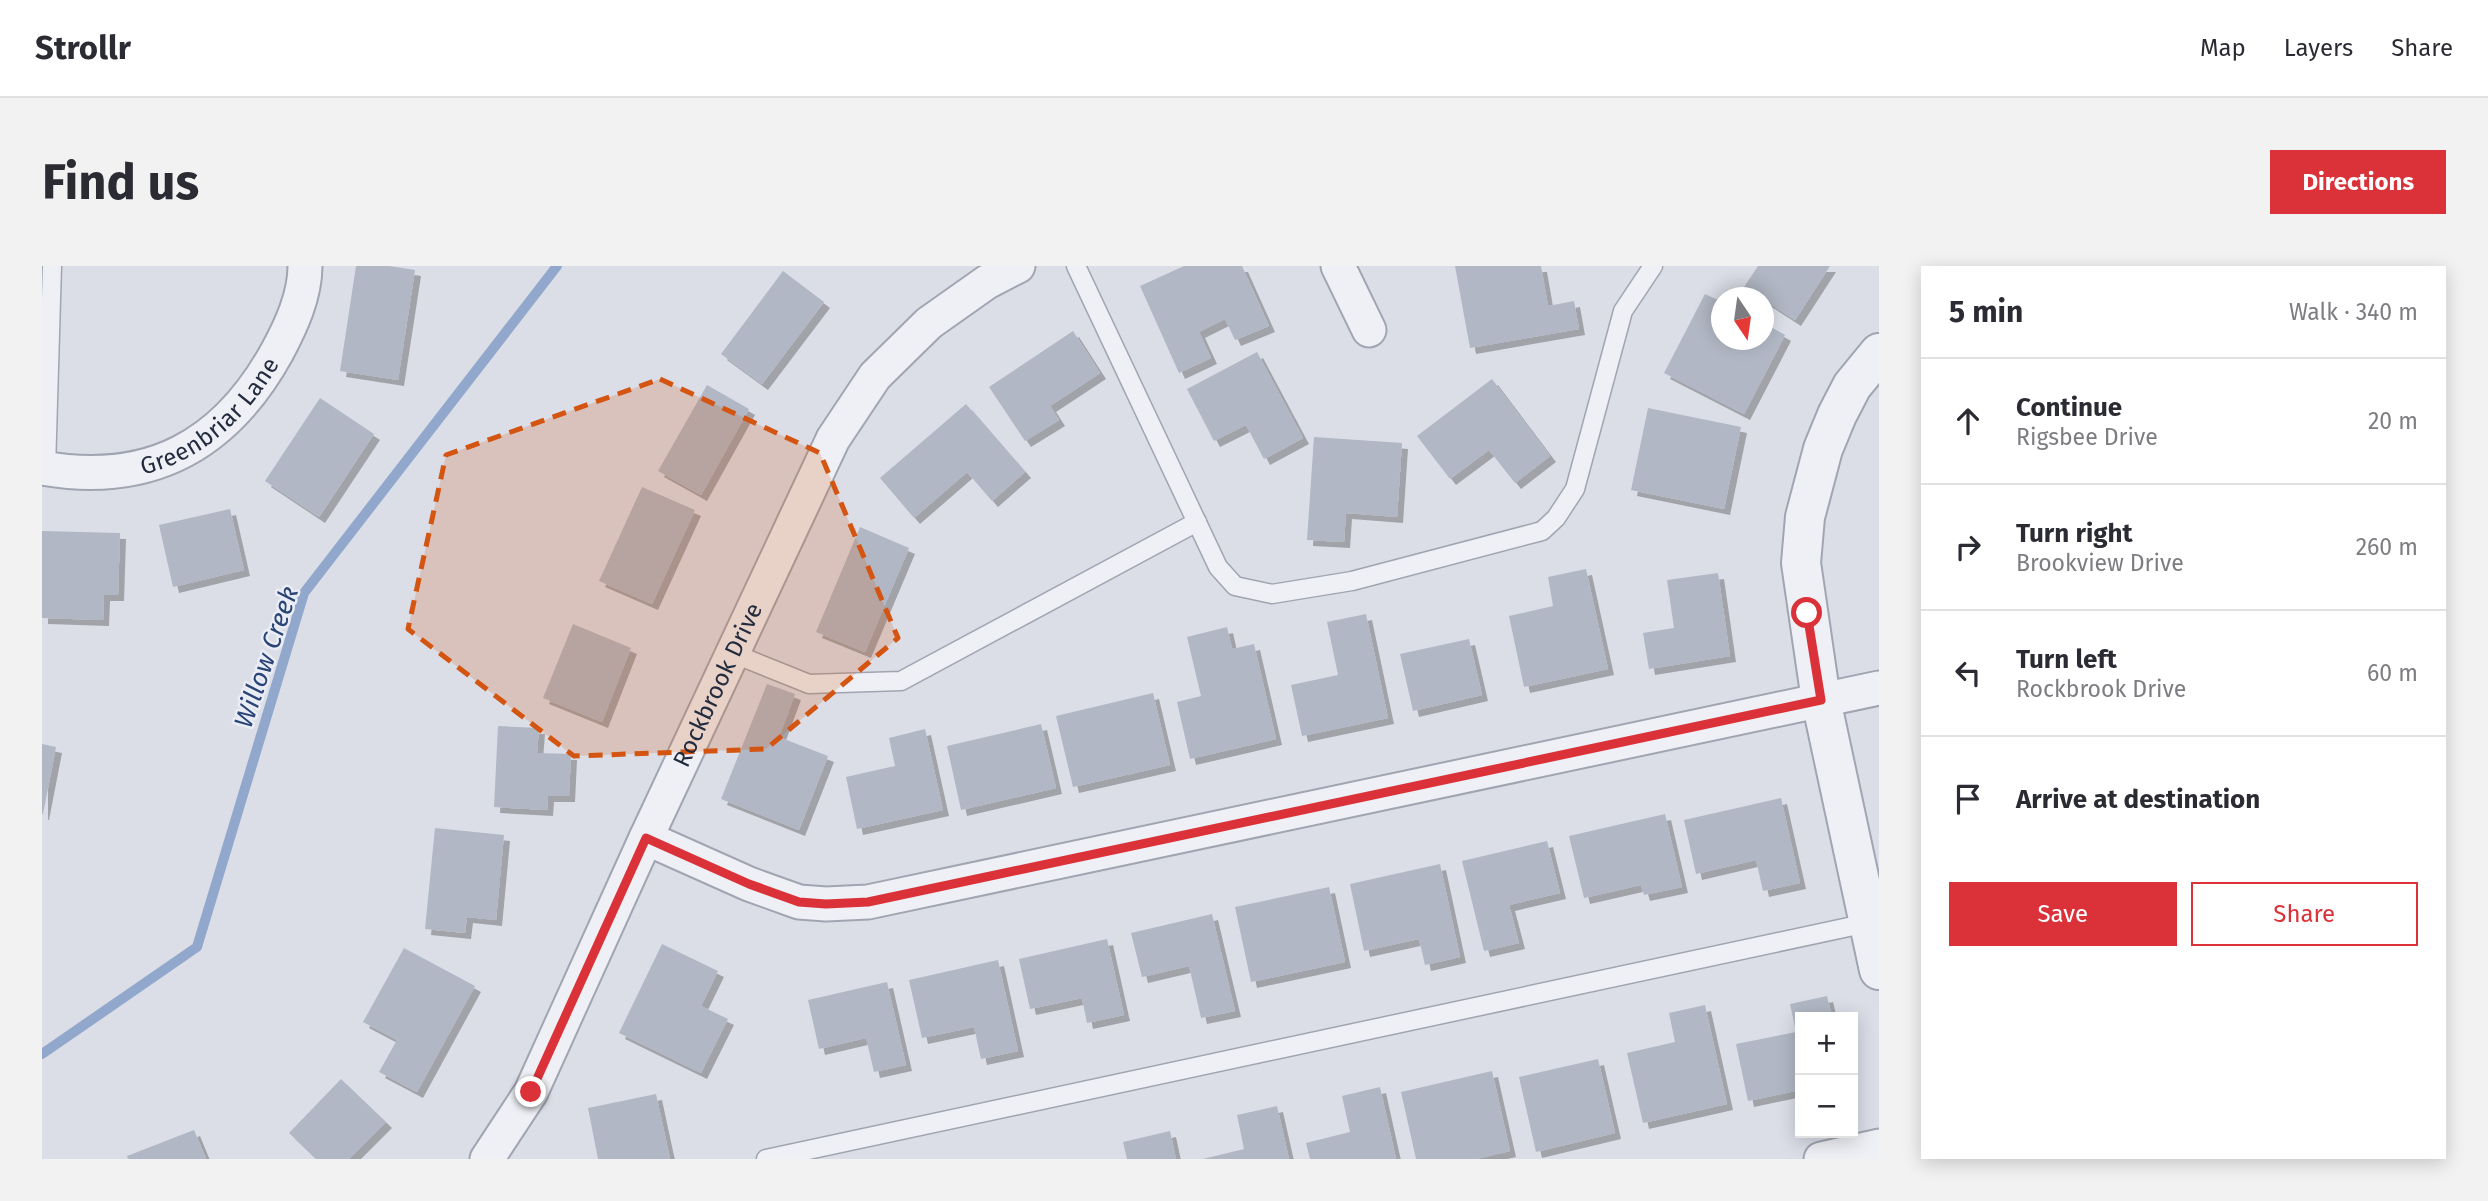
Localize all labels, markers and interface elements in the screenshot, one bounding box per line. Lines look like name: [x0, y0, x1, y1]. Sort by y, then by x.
text: Strollr: [35, 28, 131, 68]
text: Map: [2200, 34, 2246, 62]
text: Layers: [2284, 34, 2353, 62]
text: Share: [2391, 34, 2453, 62]
button: Directions: [2270, 150, 2446, 214]
text: Find us: [42, 153, 199, 212]
north arrow: [1711, 287, 1774, 350]
text: 5 min: [1949, 294, 2023, 330]
text: Walk · 340 m: [2289, 298, 2418, 326]
street label: Greenbriar Lane: [137, 352, 285, 481]
text: Continue: [2016, 392, 2122, 423]
icon: ahead: [1949, 402, 1987, 440]
text: 20 m: [2368, 407, 2418, 435]
text: Rigsbee Drive: [2016, 423, 2158, 451]
text: Turn right: [2016, 518, 2133, 549]
icon: right: [1949, 528, 1987, 566]
text: 260 m: [2356, 533, 2418, 561]
text: Brookview Drive: [2016, 549, 2184, 577]
water label: Willow Creek: [228, 582, 305, 732]
route start: [1791, 597, 1822, 628]
street label: Rockbrook Drive: [667, 598, 768, 771]
text: Turn left: [2016, 644, 2117, 675]
icon: left: [1949, 654, 1987, 692]
text: 60 m: [2367, 659, 2418, 687]
text: Rockbrook Drive: [2016, 675, 2186, 703]
icon: arrive: [1949, 780, 1987, 818]
text: Arrive at destination: [2016, 784, 2260, 815]
button: Save: [1949, 882, 2177, 946]
button: Share: [2191, 882, 2418, 946]
map controls: [1795, 1012, 1858, 1138]
button: +: [1795, 1012, 1858, 1075]
button: −: [1795, 1075, 1858, 1138]
route end: [515, 1076, 546, 1107]

